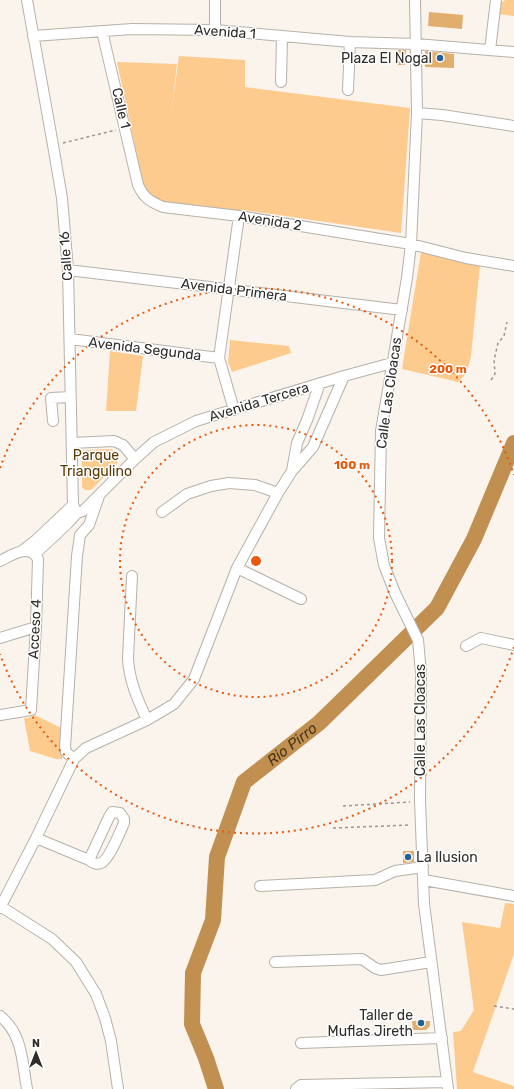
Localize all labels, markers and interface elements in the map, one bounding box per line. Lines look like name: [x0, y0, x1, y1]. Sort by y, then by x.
street label: Avenida 1: [194, 21, 256, 43]
place label: Plaza El Nogal: [341, 50, 432, 67]
marker: Plaza El Nogal: [435, 53, 445, 63]
street label: Calle 1: [108, 86, 134, 130]
street label: Avenida 2: [237, 208, 303, 234]
street label: Calle 16: [56, 231, 76, 281]
street label: Avenida Primera: [180, 275, 288, 305]
street label: Avenida Segunda: [88, 334, 202, 364]
street label: Calle Las Cloacas: [373, 336, 405, 450]
text: 200 m: [429, 362, 467, 376]
street label: Avenida Tercera: [207, 379, 311, 425]
park label: Parque Triangulino: [60, 447, 132, 480]
text: 100 m: [334, 458, 370, 472]
centre of rings: [249, 554, 263, 568]
street label: Acceso 4: [25, 598, 45, 659]
street label: Calle Las Cloacas: [412, 664, 429, 776]
water label: Rio Pirro: [263, 719, 321, 770]
place label: La Ilusion: [416, 849, 478, 866]
marker: La Ilusion: [403, 852, 413, 862]
place label: Taller de Muflas Jireth: [328, 1007, 413, 1040]
marker: Taller de Muflas Jireth: [416, 1018, 426, 1028]
north arrow: [16, 1033, 56, 1073]
text: N: [32, 1037, 40, 1050]

